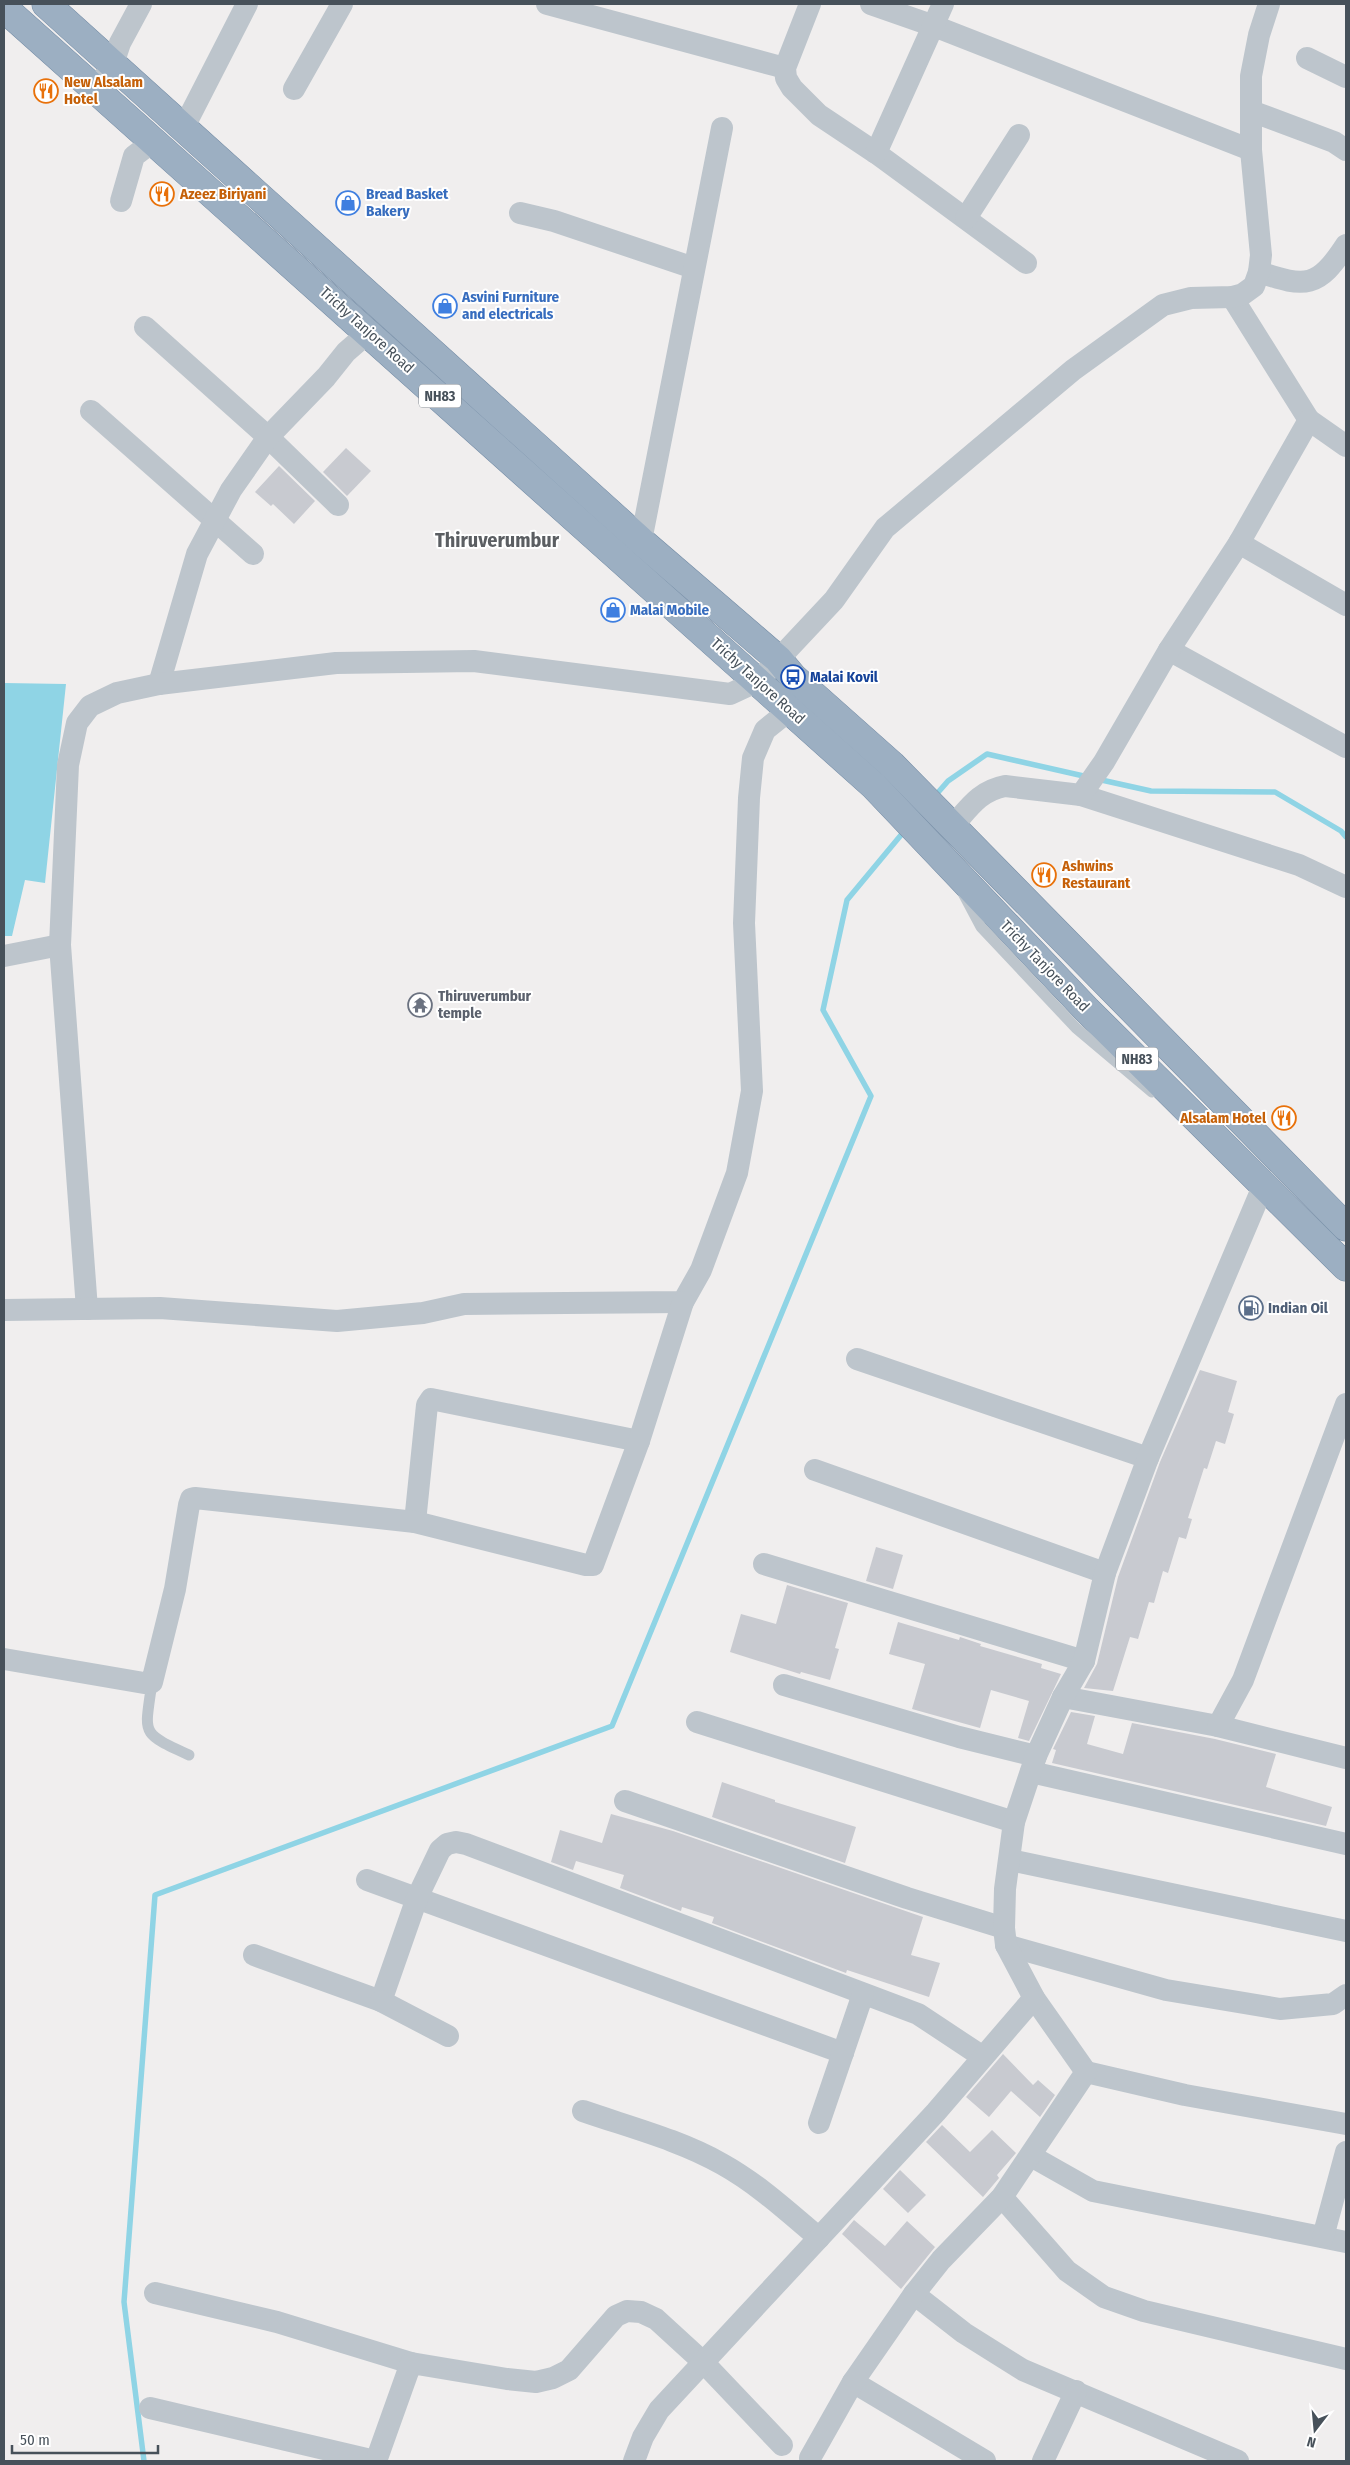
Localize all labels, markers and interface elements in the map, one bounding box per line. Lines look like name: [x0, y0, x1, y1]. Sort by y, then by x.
place label: New Alsalam Hotel: [64, 73, 143, 108]
restaurant icon: New Alsalam Hotel: [33, 78, 59, 104]
restaurant icon: Azeez Biriyani: [149, 181, 175, 207]
place label: Azeez Biriyani: [179, 185, 267, 203]
place label: Bread Basket Bakery: [366, 185, 449, 220]
shop icon: Bread Basket Bakery: [335, 190, 361, 216]
street label: Trichy Tanjore Road: [316, 283, 418, 377]
place label: Asvini Furniture and electricals: [461, 288, 560, 323]
shop icon: Asvini Furniture and electricals: [432, 293, 458, 319]
road number: NH83: [419, 384, 461, 408]
district label: Thiruverumbur: [435, 528, 560, 552]
shop icon: Malai Mobile: [600, 597, 626, 623]
place label: Malai Mobile: [630, 601, 709, 619]
street label: Trichy Tanjore Road: [707, 634, 809, 728]
bus stop icon: Malai Kovil: [780, 664, 806, 690]
place label: Malai Kovil: [810, 668, 879, 686]
place label: Ashwins Restaurant: [1061, 857, 1131, 892]
restaurant icon: Ashwins Restaurant: [1031, 862, 1057, 888]
street label: Trichy Tanjore Road: [997, 917, 1093, 1015]
place label: Thiruverumbur temple: [438, 987, 532, 1022]
temple icon: Thiruverumbur temple: [407, 992, 433, 1018]
road number: NH83: [1116, 1048, 1158, 1070]
restaurant icon: Alsalam Hotel: [1271, 1105, 1297, 1131]
place label: Alsalam Hotel: [1179, 1109, 1267, 1127]
fuel station icon: Indian Oil: [1238, 1295, 1264, 1321]
place label: Indian Oil: [1268, 1299, 1329, 1317]
north arrow: [1290, 2405, 1340, 2455]
scale bar: [12, 2422, 159, 2454]
text: 50 m: [20, 2431, 50, 2449]
text: N: [1305, 2433, 1318, 2451]

